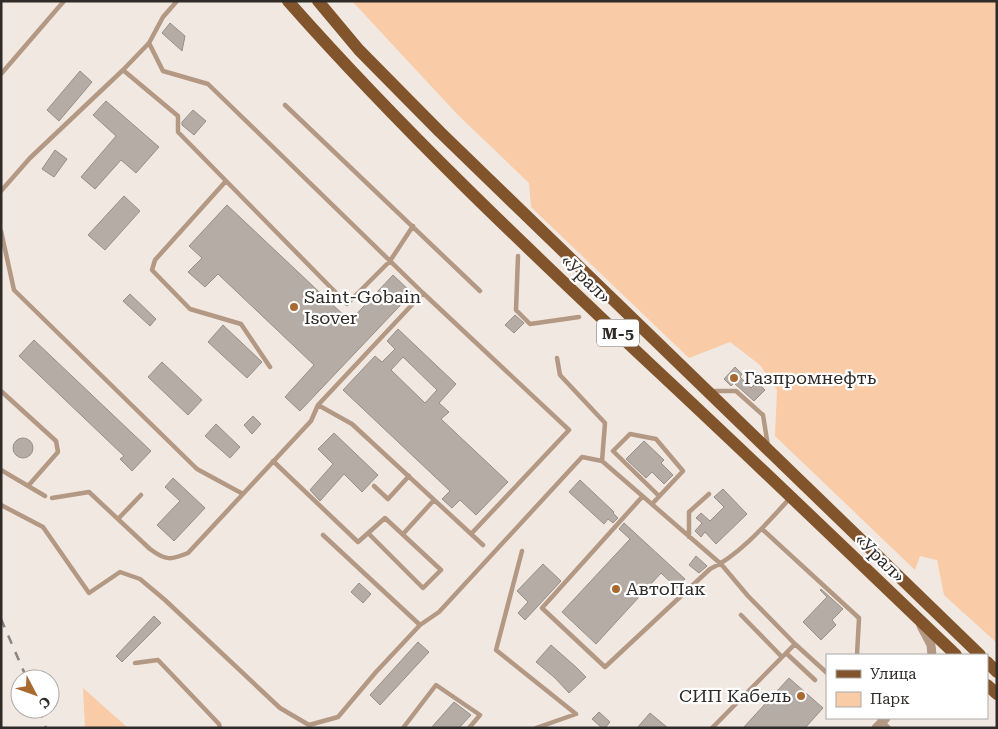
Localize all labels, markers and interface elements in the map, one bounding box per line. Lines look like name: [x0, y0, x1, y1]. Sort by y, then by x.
street label: «Урал»: [557, 250, 616, 308]
place label: Saint-Gobain Isover: [304, 286, 421, 328]
marker: Saint-Gobain Isover: [288, 301, 300, 313]
road number: М-5: [597, 319, 639, 346]
place label: Газпромнефть: [744, 367, 877, 388]
marker: Газпромнефть: [728, 372, 740, 384]
street label: «Урал»: [851, 529, 910, 587]
place label: АвтоПак: [626, 578, 706, 599]
marker: АвтоПак: [610, 583, 622, 595]
legend: [826, 654, 988, 719]
text: Улица: [870, 665, 916, 683]
north arrow: [10, 669, 60, 719]
place label: СИП Кабель: [679, 685, 792, 706]
marker: СИП Кабель: [795, 690, 807, 702]
text: Парк: [870, 690, 910, 708]
text: С: [35, 694, 54, 712]

